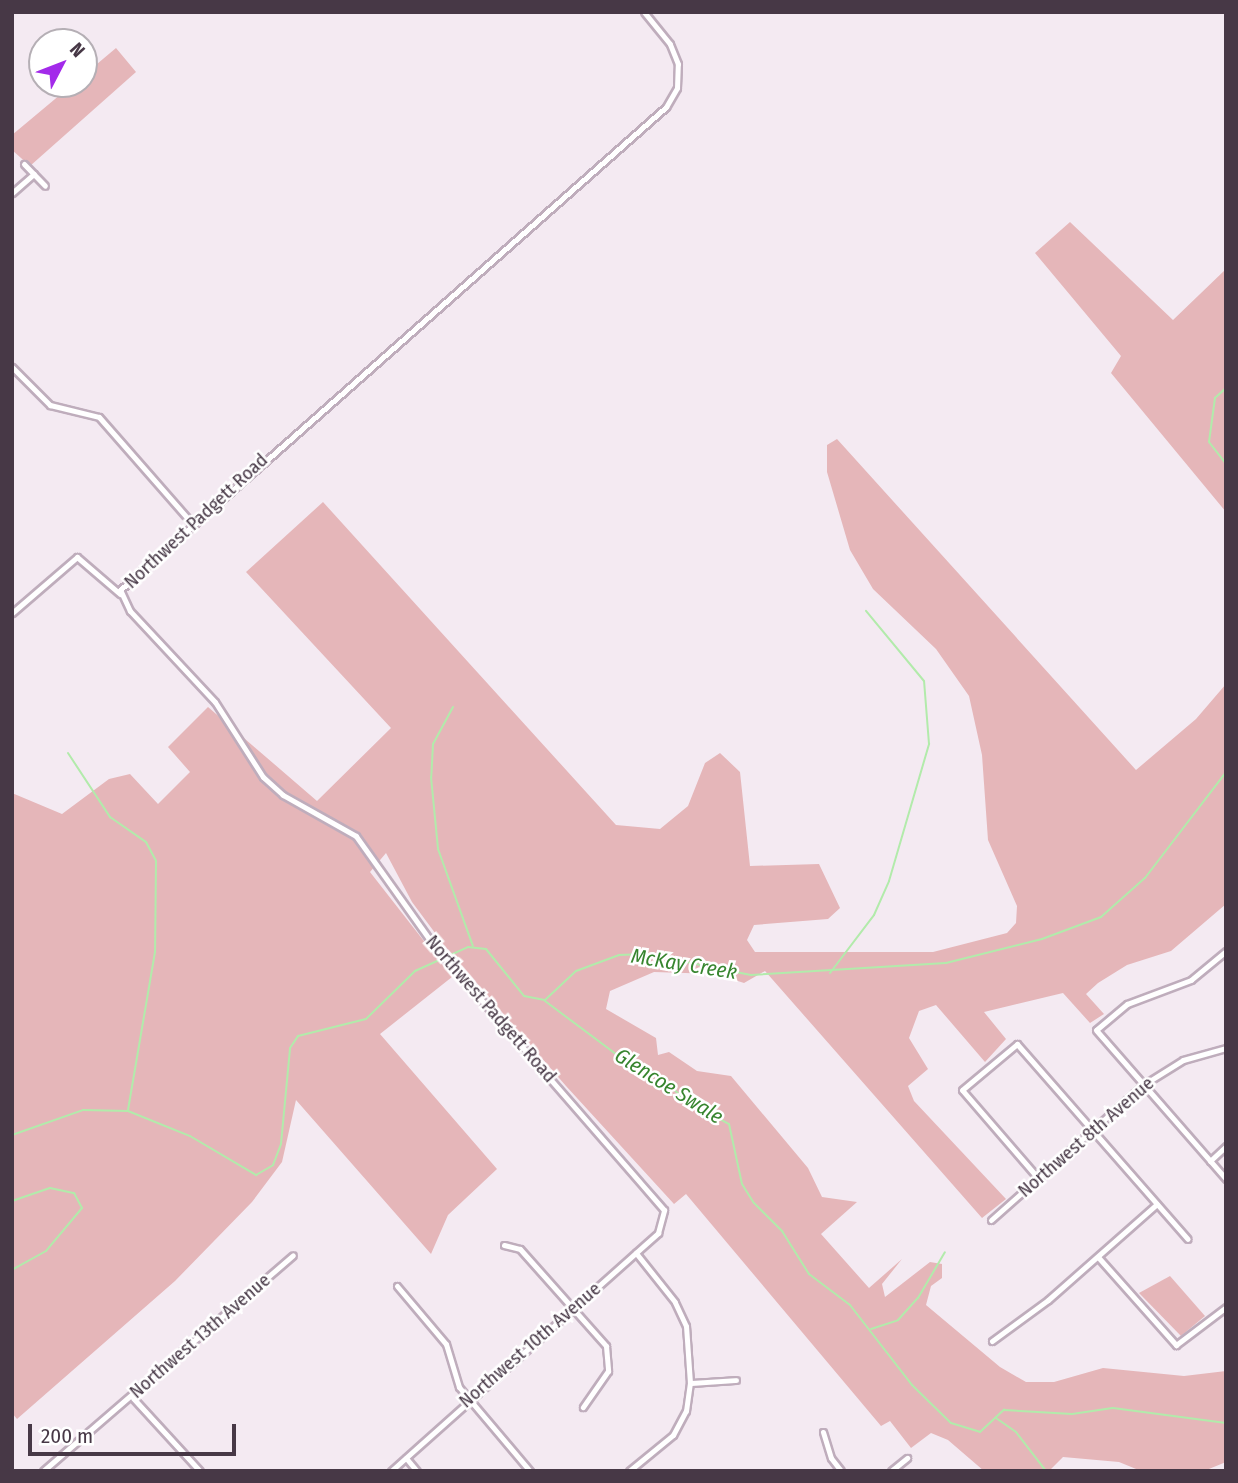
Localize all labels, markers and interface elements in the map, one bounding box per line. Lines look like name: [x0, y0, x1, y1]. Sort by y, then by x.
north arrow: [28, 28, 98, 98]
text: N: [65, 38, 90, 62]
street label: Northwest Padgett Road: [120, 449, 272, 593]
street label: Northwest Padgett Road: [421, 931, 561, 1087]
water label: McKay Creek: [629, 943, 739, 985]
water label: Glencoe Swale: [610, 1043, 728, 1129]
street label: Northwest 8th Avenue: [1014, 1072, 1158, 1202]
street label: Northwest 13th Avenue: [125, 1269, 275, 1403]
street label: Northwest 10th Avenue: [455, 1277, 605, 1413]
scale bar: [32, 1410, 240, 1454]
text: 200 m: [41, 1423, 93, 1449]

